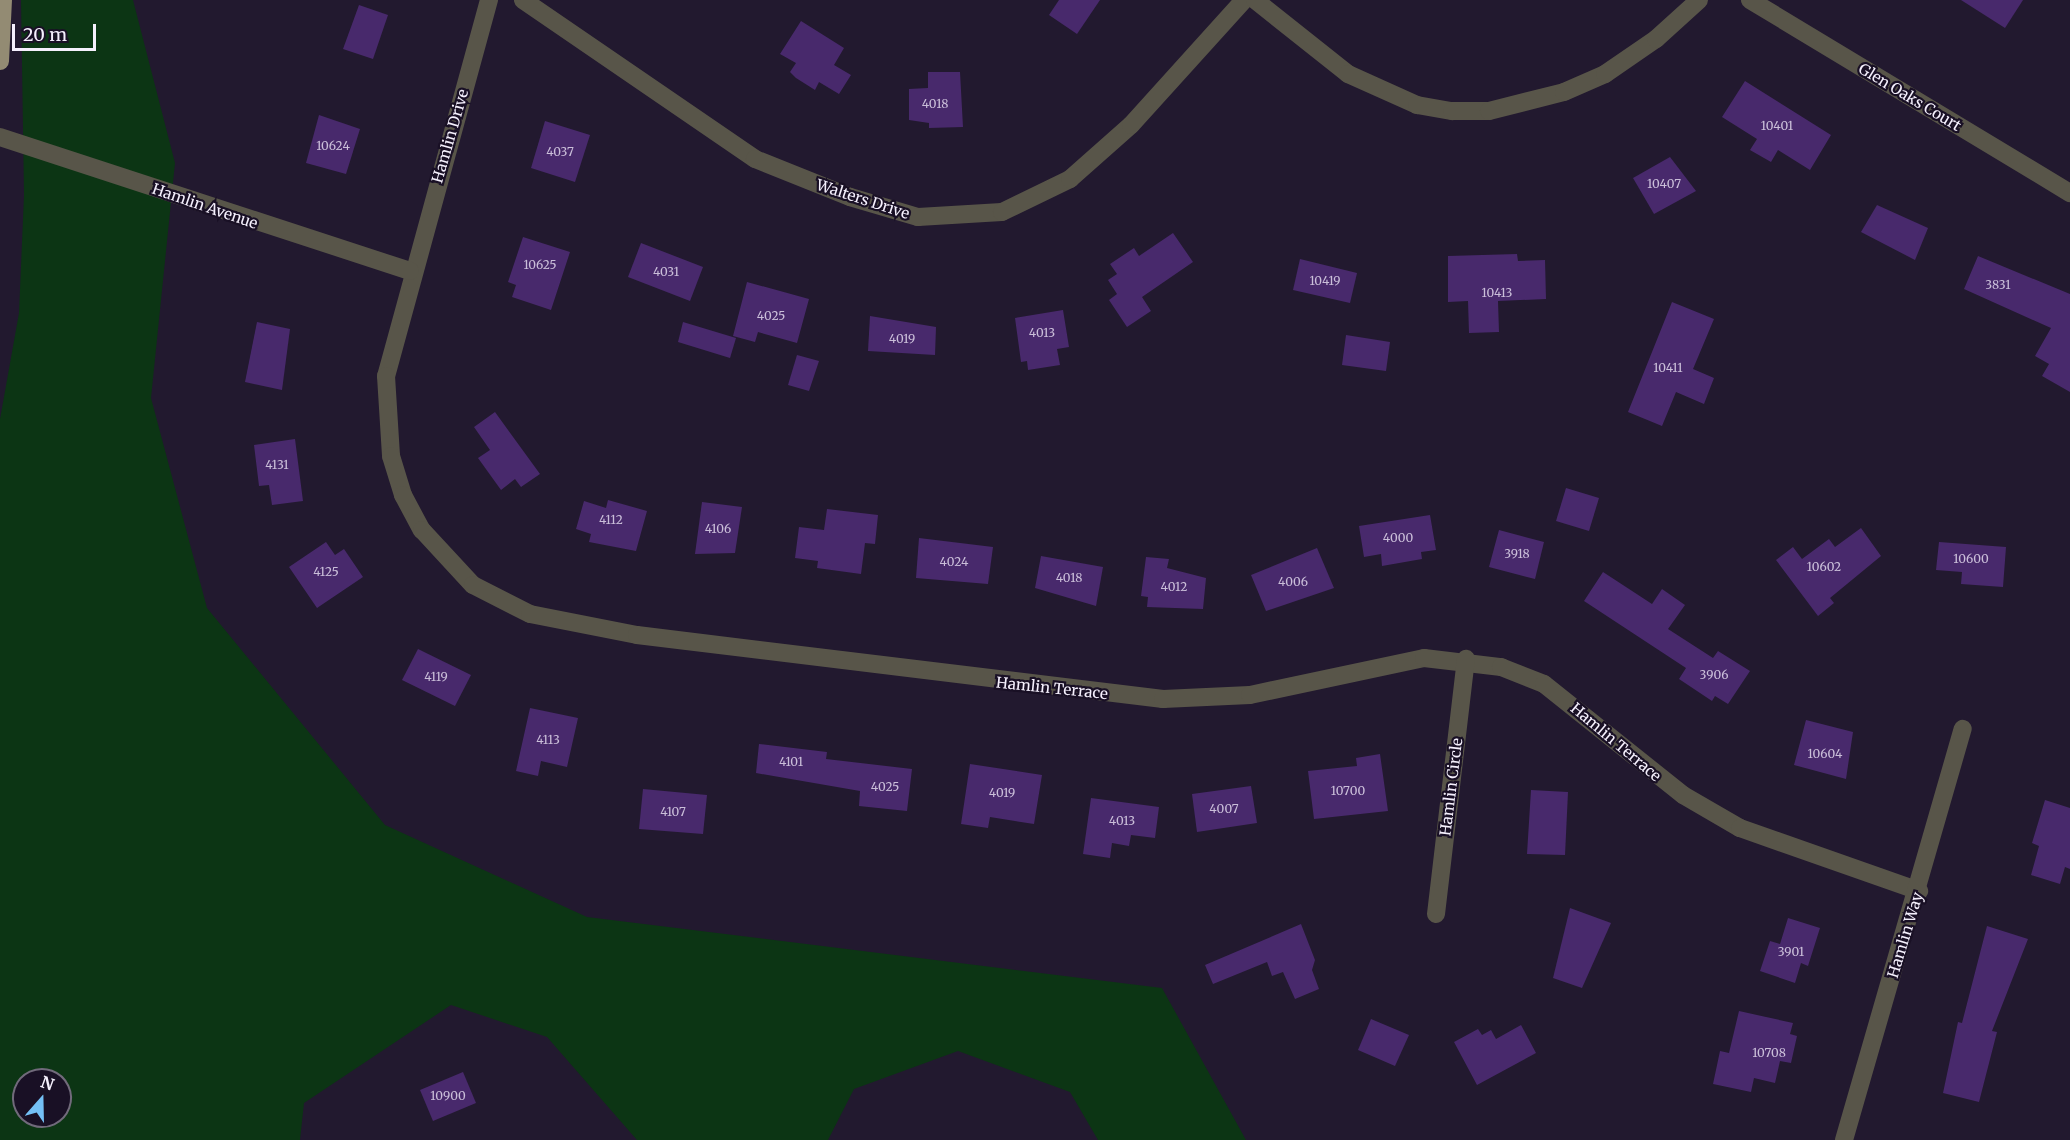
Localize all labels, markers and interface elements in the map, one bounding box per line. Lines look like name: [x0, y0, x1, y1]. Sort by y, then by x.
scale bar: [15, 12, 99, 50]
text: 20 m: [23, 23, 67, 46]
street label: Glen Oaks Court: [1855, 59, 1965, 135]
street label: Hamlin Drive: [428, 87, 472, 185]
house number: 4018: [922, 97, 948, 111]
house number: 10401: [1761, 119, 1793, 133]
house number: 10624: [316, 139, 350, 153]
house number: 4037: [546, 145, 574, 159]
street label: Walters Drive: [814, 175, 912, 223]
house number: 10407: [1647, 177, 1681, 191]
street label: Hamlin Avenue: [150, 180, 260, 232]
house number: 10625: [523, 258, 557, 272]
house number: 4031: [653, 265, 679, 279]
house number: 10419: [1309, 274, 1341, 288]
house number: 3831: [1985, 278, 2011, 292]
house number: 10413: [1482, 286, 1512, 300]
house number: 4025: [757, 309, 785, 323]
house number: 4013: [1029, 326, 1055, 340]
house number: 4019: [889, 332, 915, 346]
house number: 10411: [1653, 361, 1683, 375]
house number: 4131: [265, 458, 289, 472]
house number: 4112: [599, 513, 623, 527]
house number: 4106: [705, 522, 731, 536]
house number: 4000: [1383, 531, 1413, 545]
house number: 3918: [1504, 547, 1530, 561]
house number: 10600: [1953, 552, 1989, 566]
house number: 4024: [940, 555, 968, 569]
house number: 10602: [1807, 560, 1841, 574]
house number: 4125: [313, 565, 339, 579]
house number: 4018: [1056, 571, 1082, 585]
house number: 4006: [1278, 575, 1308, 589]
house number: 4012: [1161, 580, 1187, 594]
house number: 3906: [1700, 668, 1728, 682]
house number: 4119: [424, 670, 448, 684]
street label: Hamlin Terrace: [995, 673, 1109, 703]
street label: Hamlin Terrace: [1567, 699, 1665, 785]
house number: 4113: [536, 733, 560, 747]
street label: Hamlin Circle: [1436, 737, 1466, 837]
house number: 10604: [1808, 747, 1842, 761]
house number: 4101: [779, 755, 803, 769]
house number: 4025: [871, 780, 899, 794]
house number: 10700: [1331, 784, 1365, 798]
house number: 4019: [989, 786, 1015, 800]
house number: 4007: [1209, 802, 1239, 816]
house number: 4107: [660, 805, 686, 819]
house number: 4013: [1109, 814, 1135, 828]
street label: Hamlin Way: [1883, 890, 1927, 980]
house number: 3901: [1778, 945, 1804, 959]
house number: 10708: [1752, 1046, 1786, 1060]
north arrow: [12, 1068, 72, 1128]
text: N: [38, 1071, 57, 1095]
house number: 10900: [430, 1089, 466, 1103]

